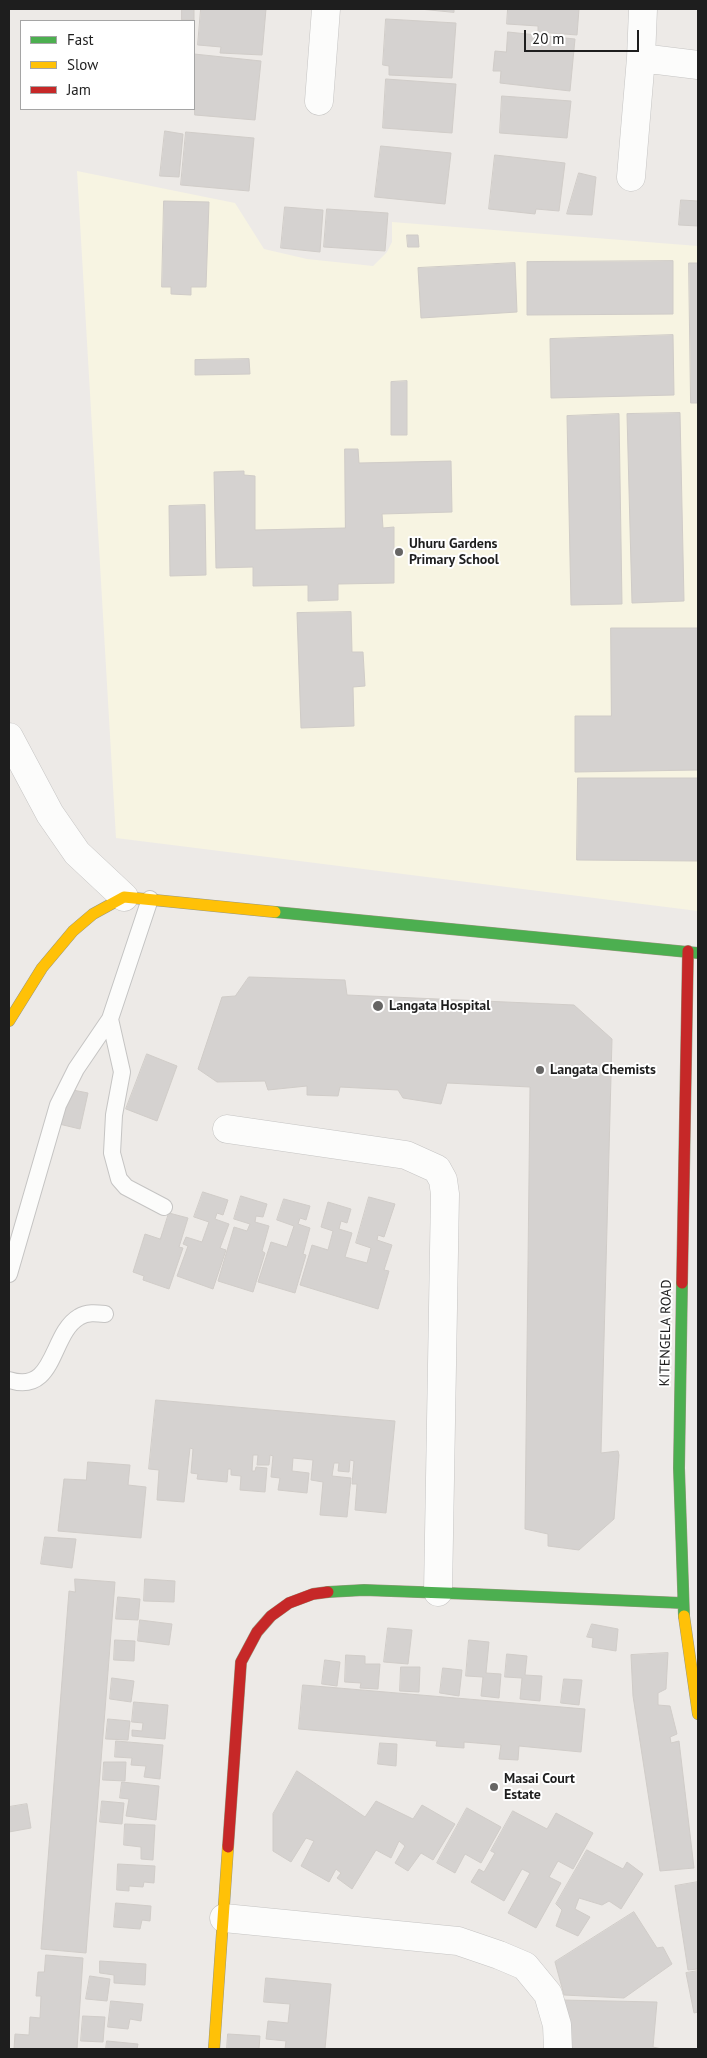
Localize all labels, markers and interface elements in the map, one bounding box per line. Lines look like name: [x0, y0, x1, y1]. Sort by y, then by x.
legend: [20, 20, 195, 110]
scale bar: [527, 20, 642, 52]
text: 20 m: [532, 29, 565, 48]
text: Fast: [67, 30, 94, 49]
text: Slow: [67, 55, 98, 74]
text: Jam: [67, 80, 91, 99]
place label: Uhuru Gardens Primary School: [409, 536, 499, 568]
marker: Uhuru Gardens Primary School: [393, 546, 405, 558]
place label: Langata Hospital: [389, 998, 490, 1014]
marker: Langata Hospital: [371, 999, 385, 1013]
place label: Langata Chemists: [550, 1062, 656, 1078]
marker: Langata Chemists: [534, 1064, 546, 1076]
street label: KITENGELA ROAD: [657, 1279, 675, 1387]
place label: Masai Court Estate: [504, 1771, 575, 1804]
marker: Masai Court Estate: [488, 1781, 500, 1793]

